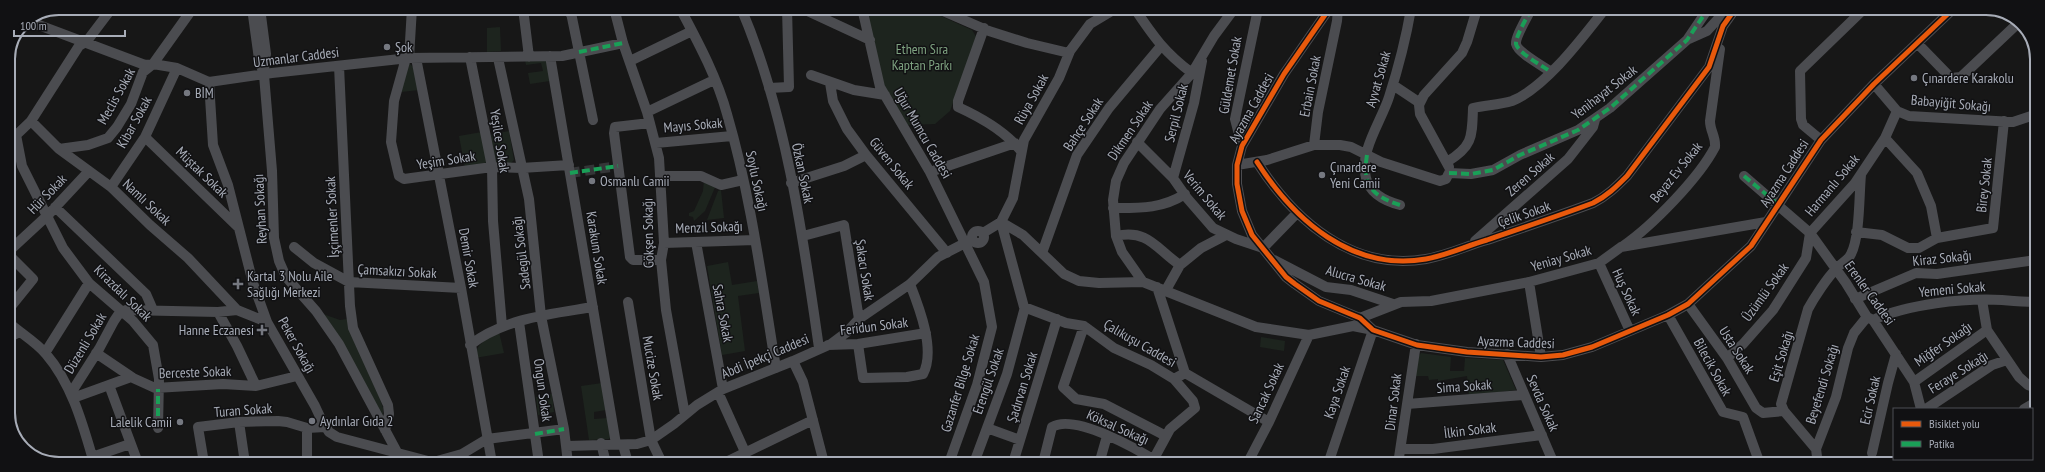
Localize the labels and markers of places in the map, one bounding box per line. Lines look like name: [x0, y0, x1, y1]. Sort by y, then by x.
place label: Şok: [395, 38, 413, 56]
marker: Şok: [382, 42, 392, 52]
place label: Çınardere Karakolu: [1922, 69, 2014, 87]
marker: Çınardere Karakolu: [1909, 73, 1919, 83]
place label: BİM: [195, 84, 214, 102]
marker: BİM: [182, 88, 192, 98]
place label: Çınardere Yeni Camii: [1330, 158, 1380, 192]
marker: Çınardere Yeni Camii: [1317, 170, 1327, 180]
place label: Osmanlı Camii: [600, 172, 670, 190]
marker: Osmanlı Camii: [587, 176, 597, 186]
place label: Kartal 3 Nolu Aile Sağlığı Merkezi: [247, 267, 333, 301]
marker: Kartal 3 Nolu Aile Sağlığı Merkezi: [232, 278, 244, 290]
place label: Hanne Eczanesi: [179, 321, 254, 339]
marker: Hanne Eczanesi: [257, 325, 267, 335]
place label: Aydınlar Gıda 2: [320, 412, 393, 430]
place label: Lalelik Camii: [110, 413, 172, 431]
marker: Aydınlar Gıda 2: [307, 416, 317, 426]
marker: Lalelik Camii: [175, 417, 185, 427]

